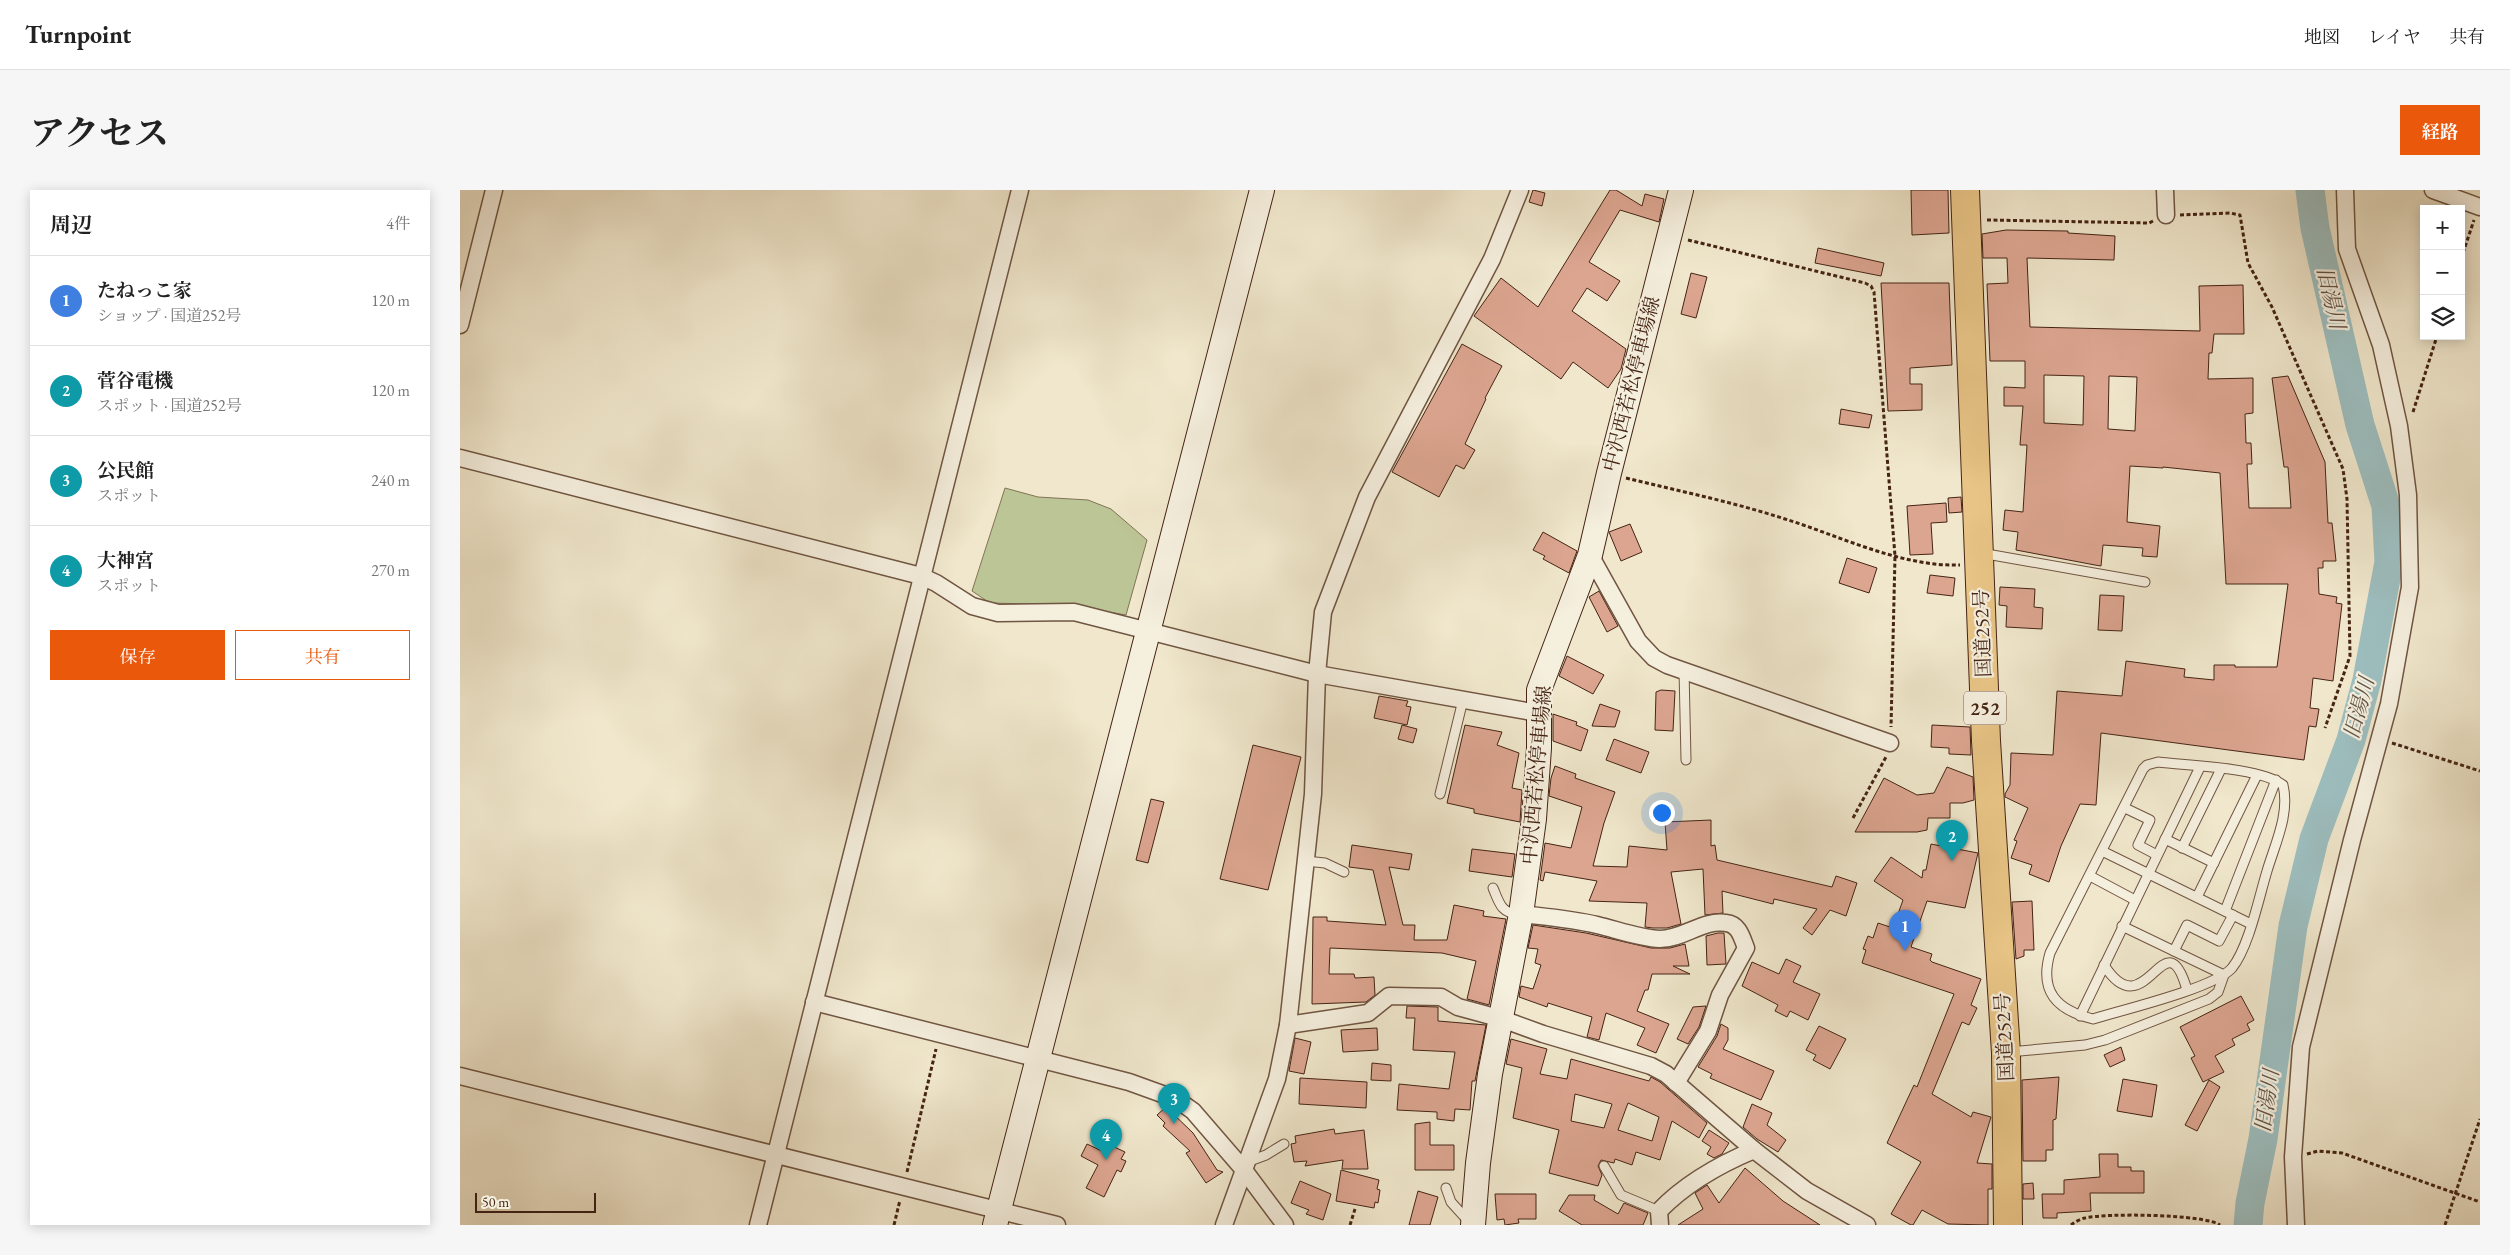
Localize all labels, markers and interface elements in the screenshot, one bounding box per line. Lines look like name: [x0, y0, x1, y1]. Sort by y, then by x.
text: Turnpoint: [25, 19, 131, 50]
text: 地図: [2304, 25, 2340, 48]
text: レイヤ: [2368, 25, 2421, 48]
text: 共有: [2449, 25, 2485, 48]
button: 経路: [2400, 105, 2480, 155]
text: アクセス: [30, 110, 169, 155]
map controls: [2420, 205, 2465, 340]
button: +: [2420, 205, 2465, 250]
text: 周辺: [50, 211, 92, 238]
text: 4件: [386, 213, 410, 234]
button: −: [2420, 250, 2465, 295]
water label: 旧湯川: [2311, 264, 2352, 334]
text: たねっこ家: [97, 278, 192, 303]
text: 1: [62, 290, 70, 311]
text: 120 m: [371, 290, 410, 311]
street label: 中沢西若松停車場線: [1597, 294, 1665, 474]
button: layers: [2420, 295, 2465, 340]
text: ショップ · 国道252号: [97, 305, 241, 326]
text: 菅谷電機: [97, 368, 173, 393]
text: 2: [62, 380, 70, 401]
text: 120 m: [371, 380, 410, 401]
text: スポット · 国道252号: [97, 395, 242, 416]
text: 公民館: [97, 458, 154, 483]
text: 3: [62, 470, 70, 491]
text: 240 m: [371, 470, 410, 491]
text: スポット: [97, 485, 161, 506]
text: 大神宮: [97, 548, 154, 573]
text: 4: [62, 560, 70, 581]
text: 270 m: [371, 560, 410, 581]
text: スポット: [97, 575, 161, 596]
street label: 国道252号: [1967, 588, 1997, 678]
button: 保存: [50, 630, 225, 680]
button: 共有: [235, 630, 410, 680]
water label: 旧湯川: [2337, 672, 2380, 742]
street label: 中沢西若松停車場線: [1515, 684, 1557, 866]
road number: 252: [1964, 692, 2006, 724]
your location: [1649, 800, 1675, 826]
pin: 2: [1936, 820, 1968, 861]
pin: 1: [1889, 910, 1921, 951]
street label: 国道252号: [1989, 992, 2019, 1082]
water label: 旧湯川: [2249, 1066, 2285, 1134]
pin: 3: [1158, 1083, 1190, 1124]
pin: 4: [1090, 1119, 1122, 1160]
scale bar: [475, 1190, 596, 1213]
text: 50 m: [482, 1193, 509, 1211]

